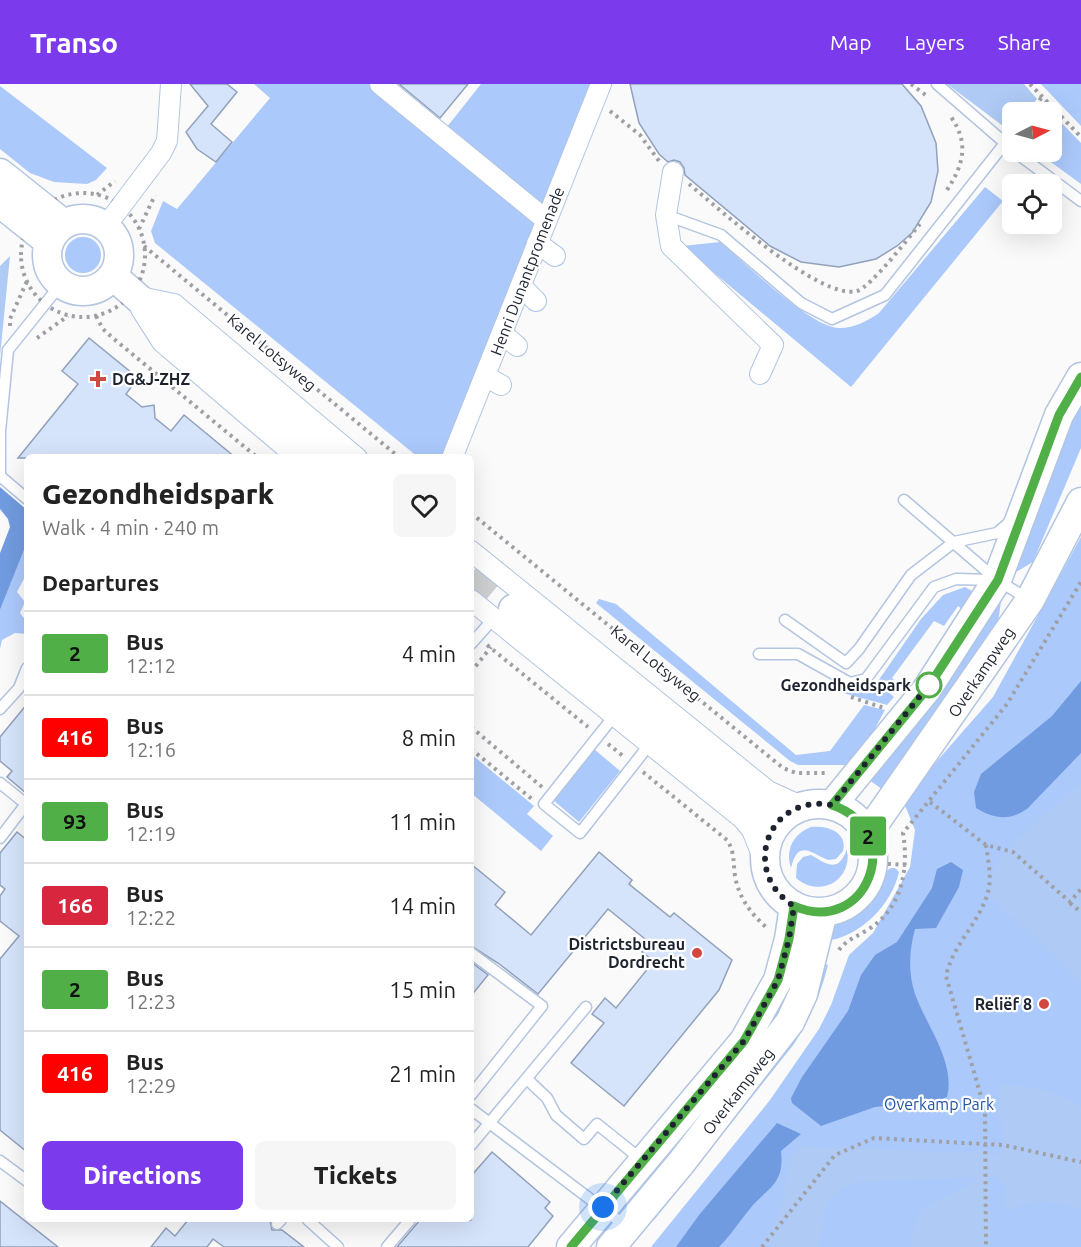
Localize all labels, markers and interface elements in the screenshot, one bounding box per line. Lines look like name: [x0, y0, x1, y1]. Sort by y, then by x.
text: Transo: [30, 27, 118, 58]
text: Map: [830, 30, 871, 54]
text: Layers: [904, 30, 965, 54]
text: Share: [998, 30, 1051, 54]
north arrow: [1002, 102, 1062, 162]
map controls: [1002, 102, 1062, 234]
button: locate: [1002, 174, 1062, 234]
street label: Henri Dunantpromenade: [487, 184, 567, 358]
street label: Karel Lotsyweg: [224, 310, 320, 394]
marker: DG&J-ZHZ: [89, 370, 107, 388]
place label: DG&J-ZHZ: [112, 370, 190, 388]
button: heart: [393, 474, 456, 537]
text: Gezondheidspark: [42, 478, 274, 509]
text: Walk · 4 min · 240 m: [42, 516, 219, 539]
text: Departures: [42, 570, 159, 595]
street label: Karel Lotsyweg: [608, 621, 704, 705]
street label: Overkampweg: [944, 623, 1018, 721]
text: Bus: [126, 629, 164, 654]
text: 2: [69, 641, 81, 665]
text: 4 min: [402, 641, 456, 666]
text: 12:12: [126, 654, 176, 677]
marker: Gezondheidspark: [916, 672, 942, 698]
place label: Gezondheidspark: [781, 676, 911, 694]
text: Bus: [126, 713, 164, 738]
text: 416: [57, 725, 93, 749]
text: 8 min: [402, 725, 456, 750]
text: 12:16: [126, 738, 176, 761]
text: Bus: [126, 797, 164, 822]
text: 93: [63, 809, 87, 833]
text: 11 min: [389, 809, 456, 834]
line badge: 2: [848, 816, 888, 855]
text: 12:19: [126, 822, 176, 845]
text: 2: [862, 824, 874, 848]
text: Bus: [126, 881, 164, 906]
text: 166: [57, 893, 93, 917]
text: 14 min: [389, 893, 456, 918]
text: 12:22: [126, 906, 176, 929]
place label: Districtsbureau Dordrecht: [568, 935, 685, 971]
marker: Districtsbureau Dordrecht: [690, 946, 704, 960]
text: Bus: [126, 965, 164, 990]
text: 2: [69, 977, 81, 1001]
text: 15 min: [389, 977, 456, 1002]
text: 12:23: [126, 990, 176, 1013]
place label: Reliëf 8: [975, 995, 1032, 1013]
marker: Reliëf 8: [1037, 997, 1051, 1011]
street label: Overkampweg: [699, 1044, 777, 1138]
text: Bus: [126, 1049, 164, 1074]
text: 416: [57, 1061, 93, 1085]
text: 21 min: [389, 1061, 456, 1086]
text: 12:29: [126, 1074, 176, 1097]
park label: Overkamp Park: [884, 1095, 994, 1113]
button: Directions: [42, 1141, 243, 1210]
button: Tickets: [255, 1141, 456, 1210]
your location: [588, 1192, 618, 1222]

